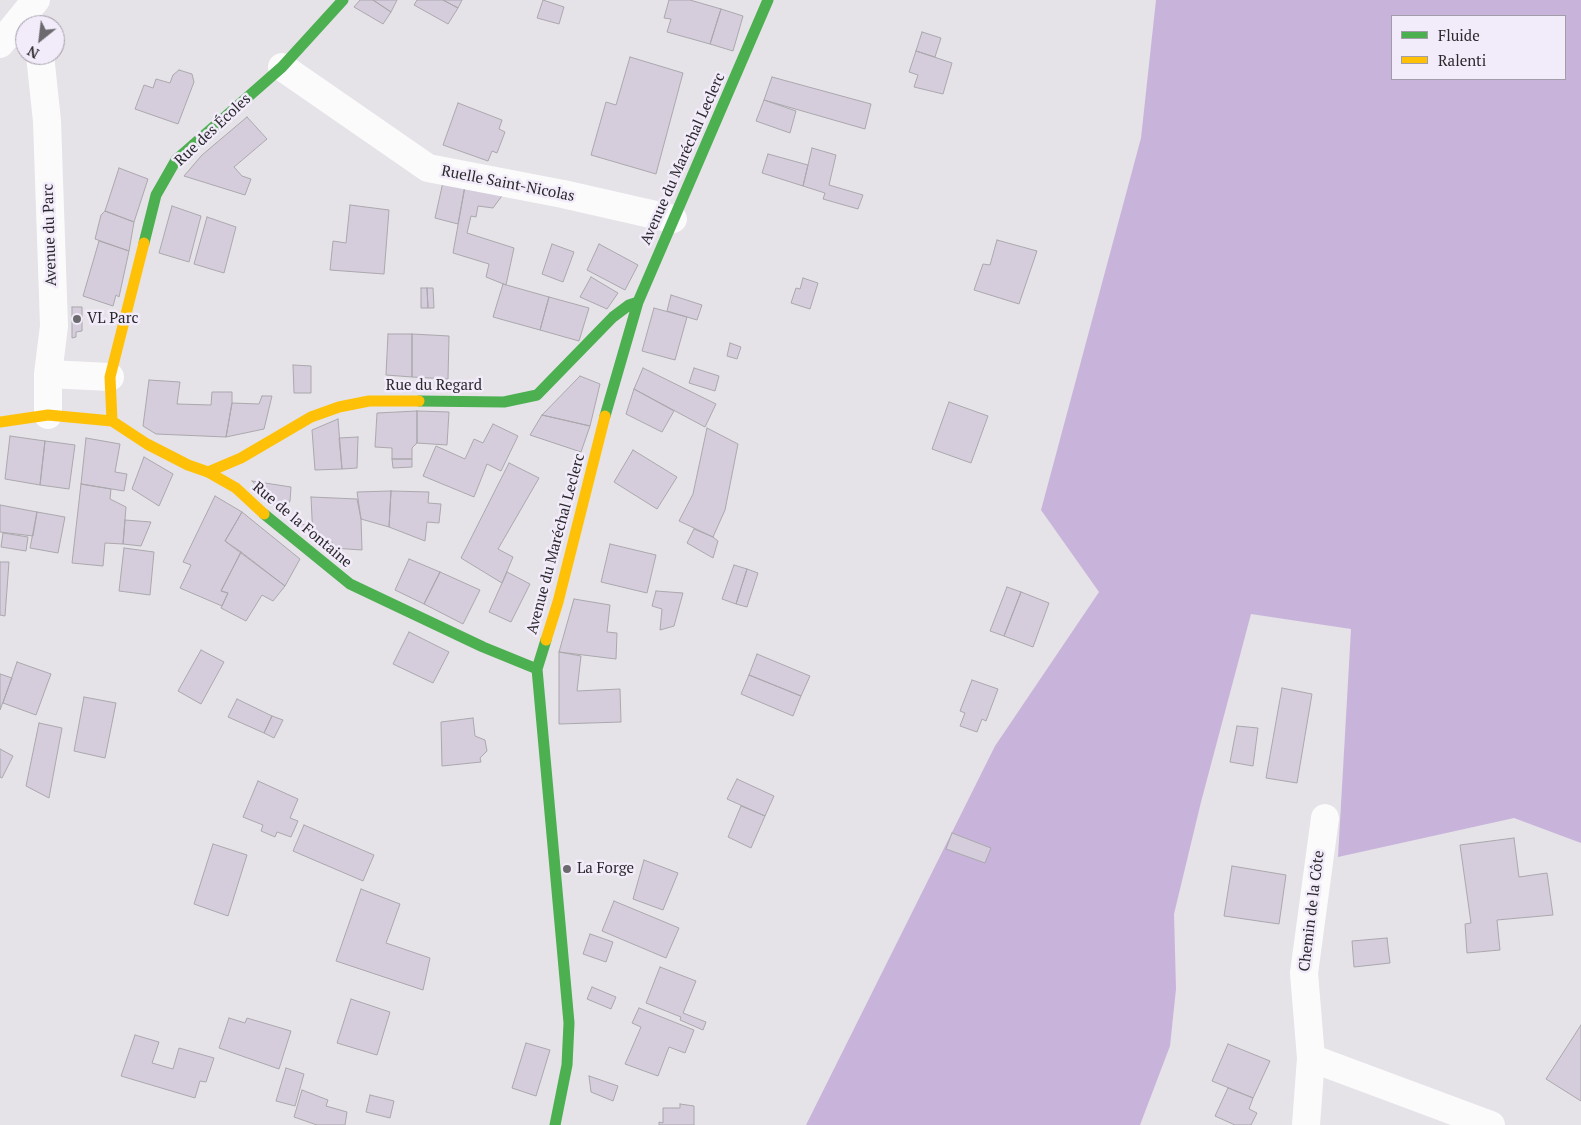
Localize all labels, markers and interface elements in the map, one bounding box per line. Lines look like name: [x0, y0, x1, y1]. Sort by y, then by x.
north arrow: [15, 15, 65, 65]
legend: [1391, 15, 1566, 80]
text: Fluide: [1438, 25, 1480, 45]
text: N: [24, 42, 42, 64]
text: Ralenti: [1438, 50, 1486, 70]
street label: Avenue du Maréchal Leclerc: [637, 70, 729, 248]
street label: Rue des Écoles: [171, 90, 255, 170]
street label: Ruelle Saint-Nicolas: [440, 162, 576, 206]
street label: Avenue du Parc: [39, 183, 61, 287]
place label: VL Parc: [87, 310, 138, 328]
marker: VL Parc: [71, 313, 83, 325]
street label: Rue du Regard: [386, 377, 482, 395]
street label: Avenue du Maréchal Leclerc: [523, 452, 589, 636]
street label: Rue de la Fontaine: [249, 478, 355, 572]
street label: Chemin de la Côte: [1296, 849, 1328, 973]
place label: La Forge: [577, 860, 634, 878]
marker: La Forge: [561, 863, 573, 875]

